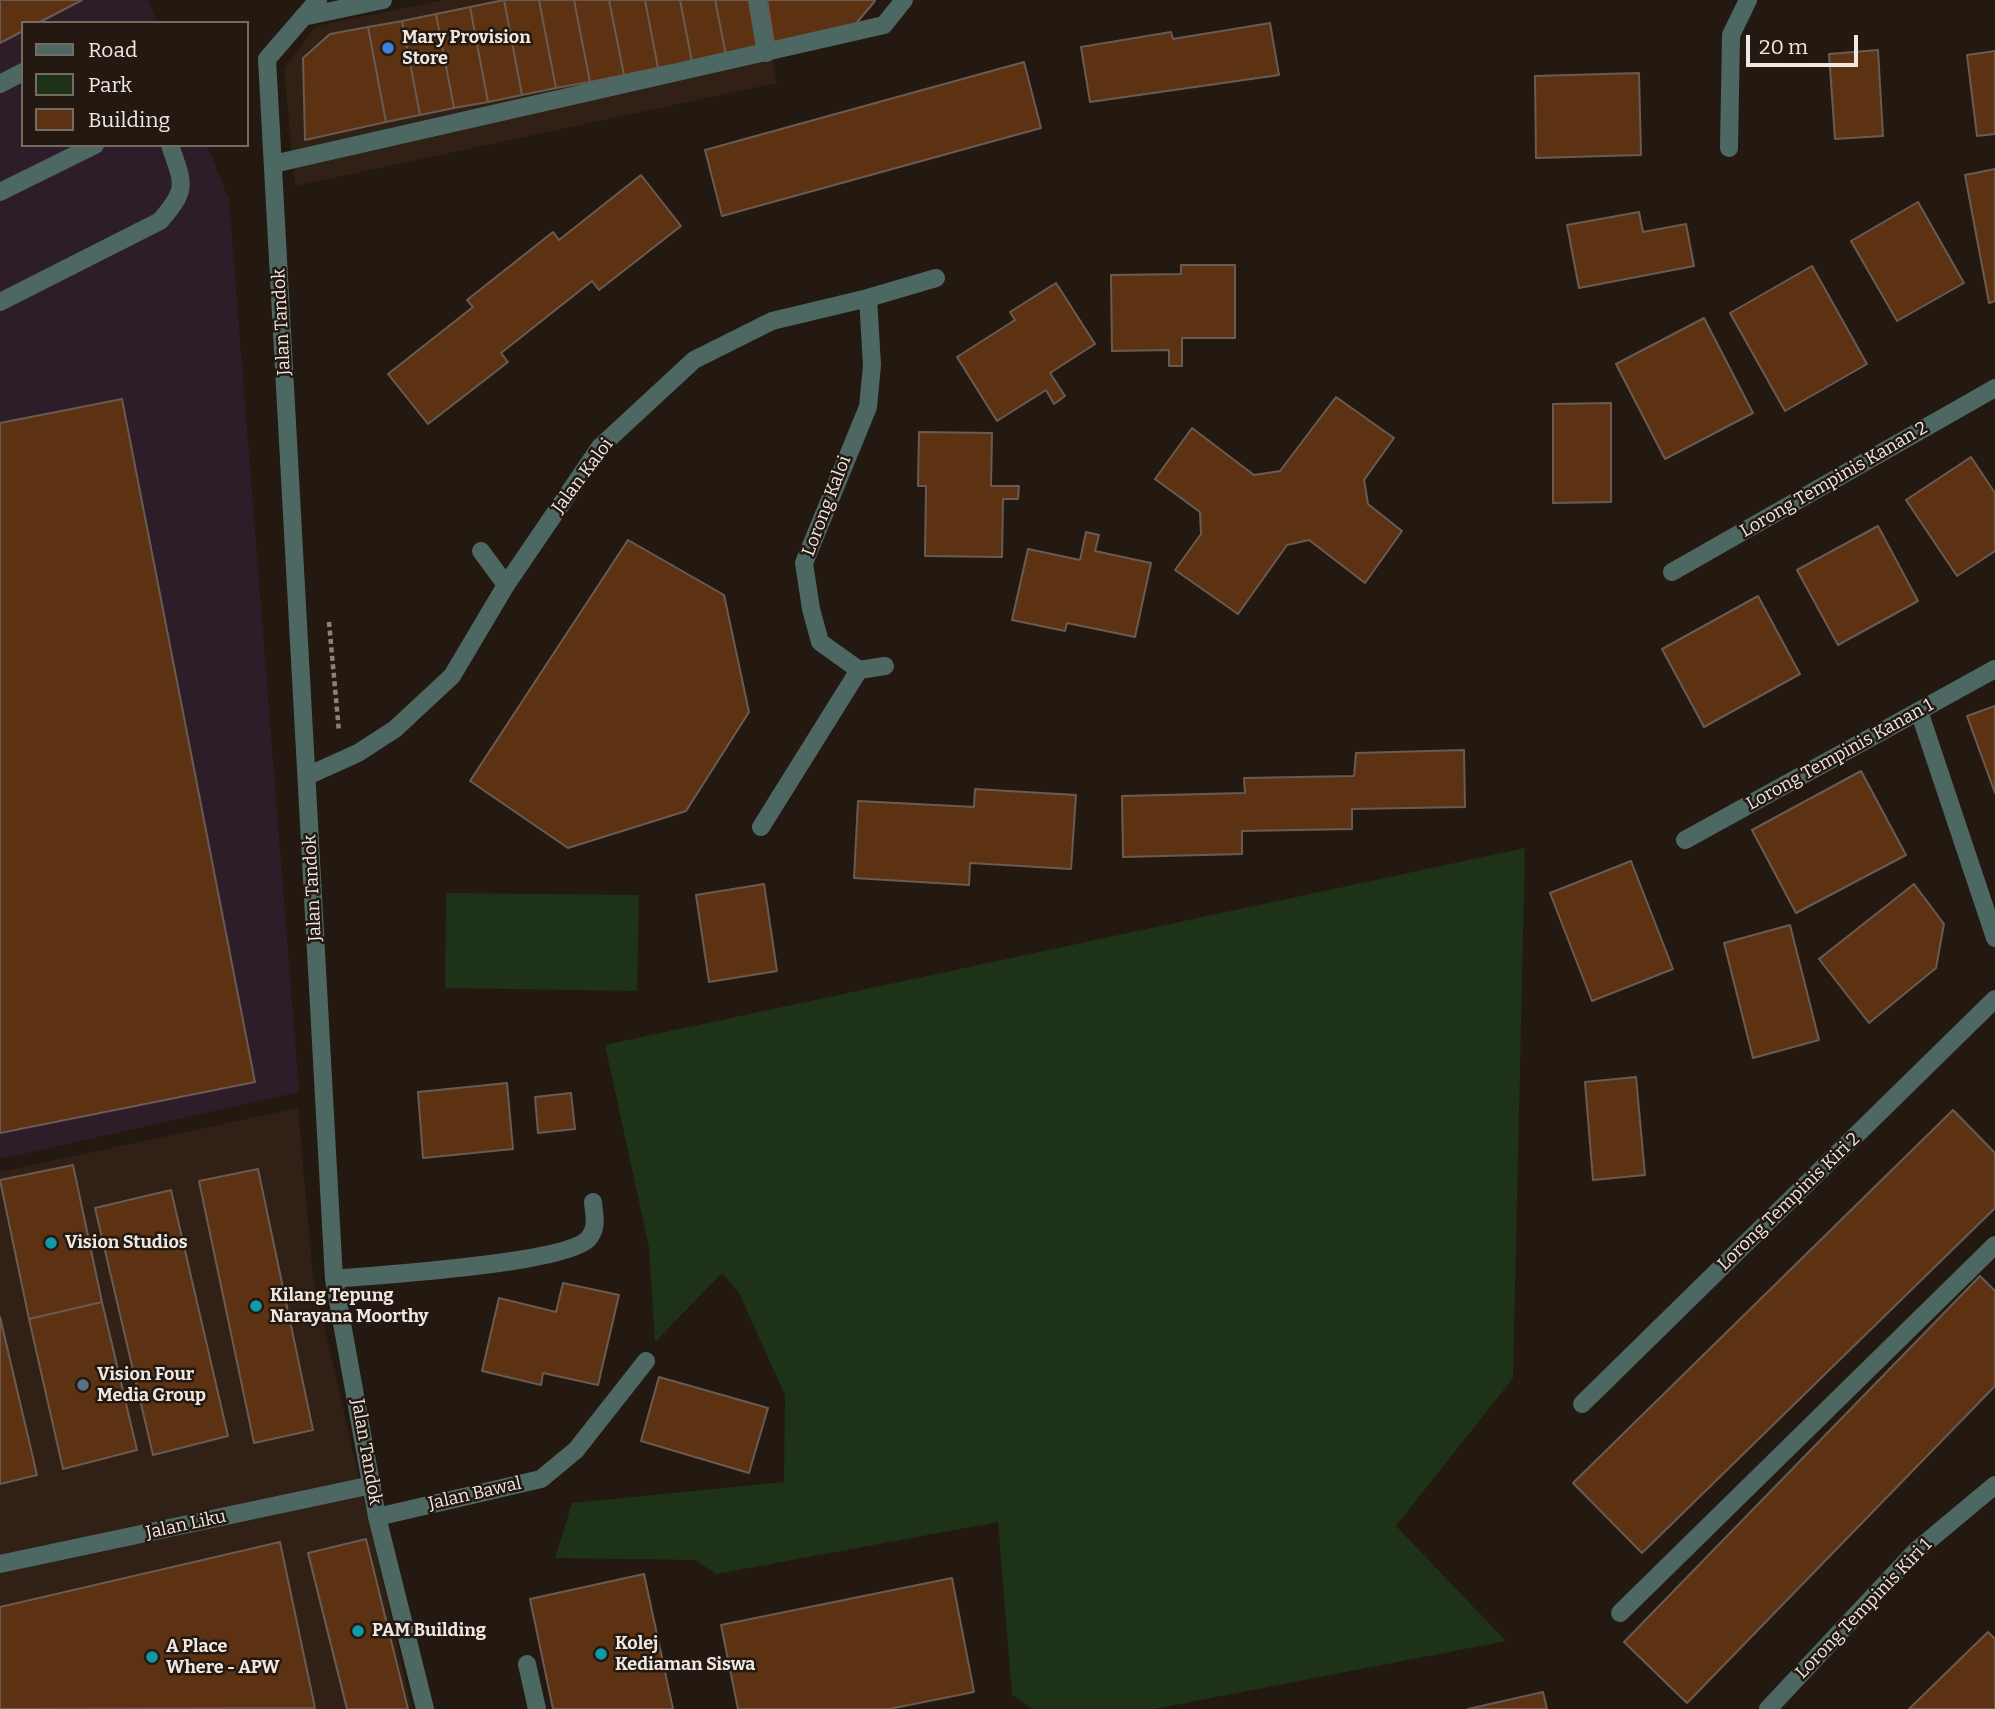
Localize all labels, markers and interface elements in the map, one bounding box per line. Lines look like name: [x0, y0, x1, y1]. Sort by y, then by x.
legend: [21, 21, 248, 147]
scale bar: [1750, 21, 1862, 65]
place label: Mary Provision Store: [402, 27, 531, 70]
text: 20 m: [1759, 34, 1808, 60]
text: Road: [88, 37, 137, 63]
marker: Mary Provision Store: [380, 40, 396, 56]
text: Park: [88, 72, 132, 98]
text: Building: [88, 107, 170, 133]
street label: Jalan Tandok: [268, 268, 296, 376]
street label: Lorong Tempinis Kanan 2: [1737, 418, 1931, 542]
street label: Jalan Kaloi: [548, 434, 618, 518]
street label: Lorong Kaloi: [798, 453, 856, 559]
street label: Lorong Tempinis Kanan 1: [1743, 695, 1937, 815]
street label: Jalan Tandok: [299, 834, 327, 942]
street label: Lorong Tempinis Kiri 2: [1714, 1129, 1864, 1275]
place label: Vision Studios: [65, 1232, 188, 1254]
marker: Vision Studios: [43, 1235, 59, 1251]
place label: Kilang Tepung Narayana Moorthy: [270, 1285, 429, 1328]
marker: Kilang Tepung Narayana Moorthy: [248, 1298, 264, 1314]
place label: Vision Four Media Group: [97, 1364, 206, 1406]
marker: Vision Four Media Group: [75, 1377, 91, 1393]
street label: Jalan Tandok: [346, 1397, 386, 1507]
street label: Jalan Bawal: [426, 1473, 524, 1515]
street label: Jalan Liku: [144, 1506, 228, 1544]
street label: Lorong Tempinis Kiri 1: [1791, 1534, 1937, 1684]
place label: PAM Building: [372, 1620, 486, 1642]
marker: PAM Building: [350, 1623, 366, 1639]
place label: Kolej Kediaman Siswa: [615, 1633, 755, 1676]
place label: A Place Where - APW: [166, 1636, 280, 1678]
marker: Kolej Kediaman Siswa: [593, 1646, 609, 1662]
marker: A Place Where - APW: [144, 1649, 160, 1665]

